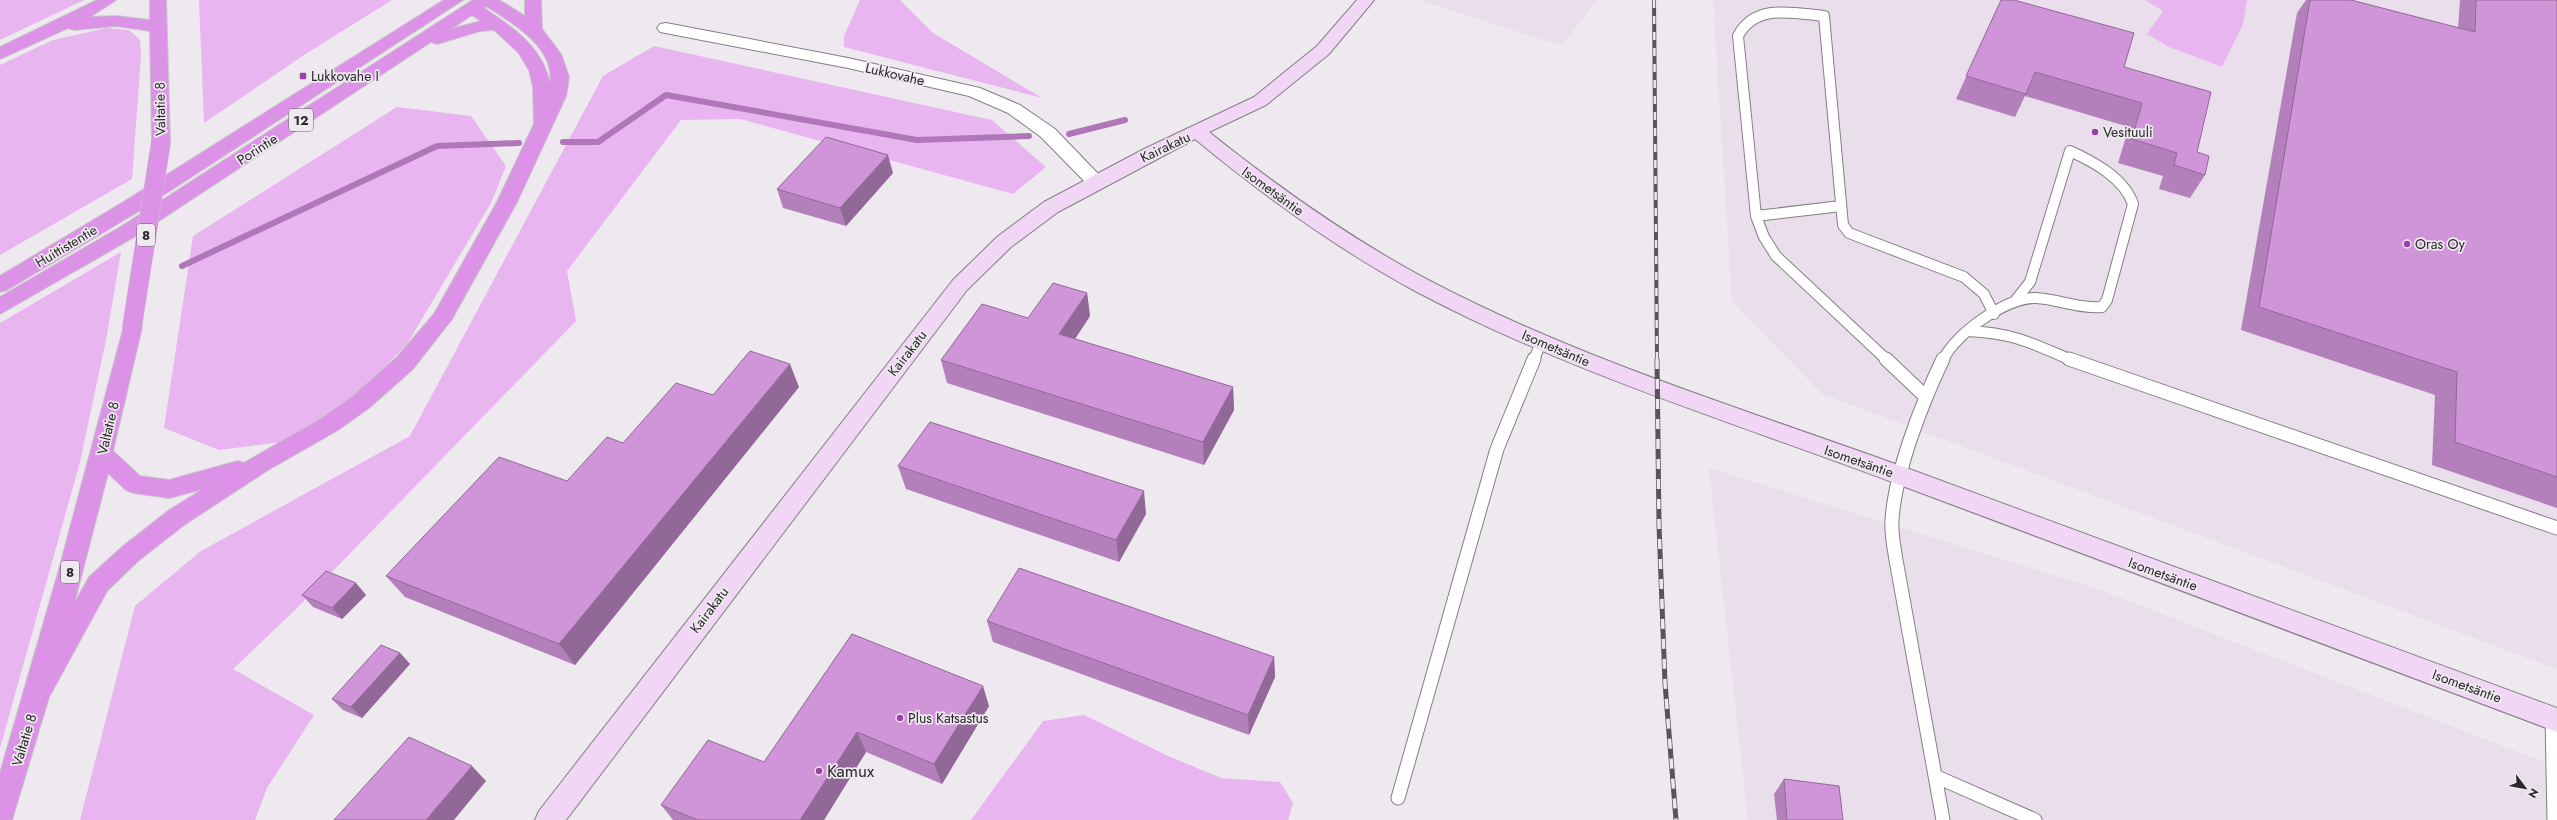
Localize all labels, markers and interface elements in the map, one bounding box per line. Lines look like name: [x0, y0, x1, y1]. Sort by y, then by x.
street label: Lukkovahe: [863, 57, 927, 91]
place label: Lukkovahe I: [311, 66, 379, 86]
marker: Lukkovahe I: [298, 71, 308, 81]
street label: Valtatie 8: [150, 82, 170, 136]
road number: 12: [289, 109, 313, 131]
place label: Vesituuli: [2103, 122, 2153, 142]
street label: Kairakatu: [1137, 127, 1193, 167]
marker: Vesituuli: [2090, 127, 2100, 137]
street label: Porintie: [233, 128, 281, 170]
street label: Isometsäntie: [1238, 162, 1308, 220]
street label: Huittistentie: [31, 220, 101, 272]
road number: 8: [137, 224, 155, 246]
place label: Oras Oy: [2415, 234, 2466, 254]
marker: Oras Oy: [2402, 239, 2412, 249]
street label: Isometsäntie: [1519, 325, 1593, 371]
street label: Kairakatu: [883, 326, 931, 380]
street label: Valtatie 8: [92, 399, 124, 457]
street label: Isometsäntie: [1822, 440, 1896, 482]
street label: Isometsäntie: [2126, 552, 2200, 596]
road number: 8: [61, 561, 79, 583]
street label: Kairakatu: [685, 583, 733, 637]
street label: Isometsäntie: [2430, 664, 2504, 708]
place label: Plus Katsastus: [908, 708, 989, 728]
street label: Valtatie 8: [7, 711, 41, 769]
marker: Plus Katsastus: [895, 713, 905, 723]
place label: Kamux: [827, 759, 875, 783]
marker: Kamux: [814, 766, 824, 776]
north arrow: [2505, 768, 2545, 808]
text: N: [2524, 785, 2543, 801]

